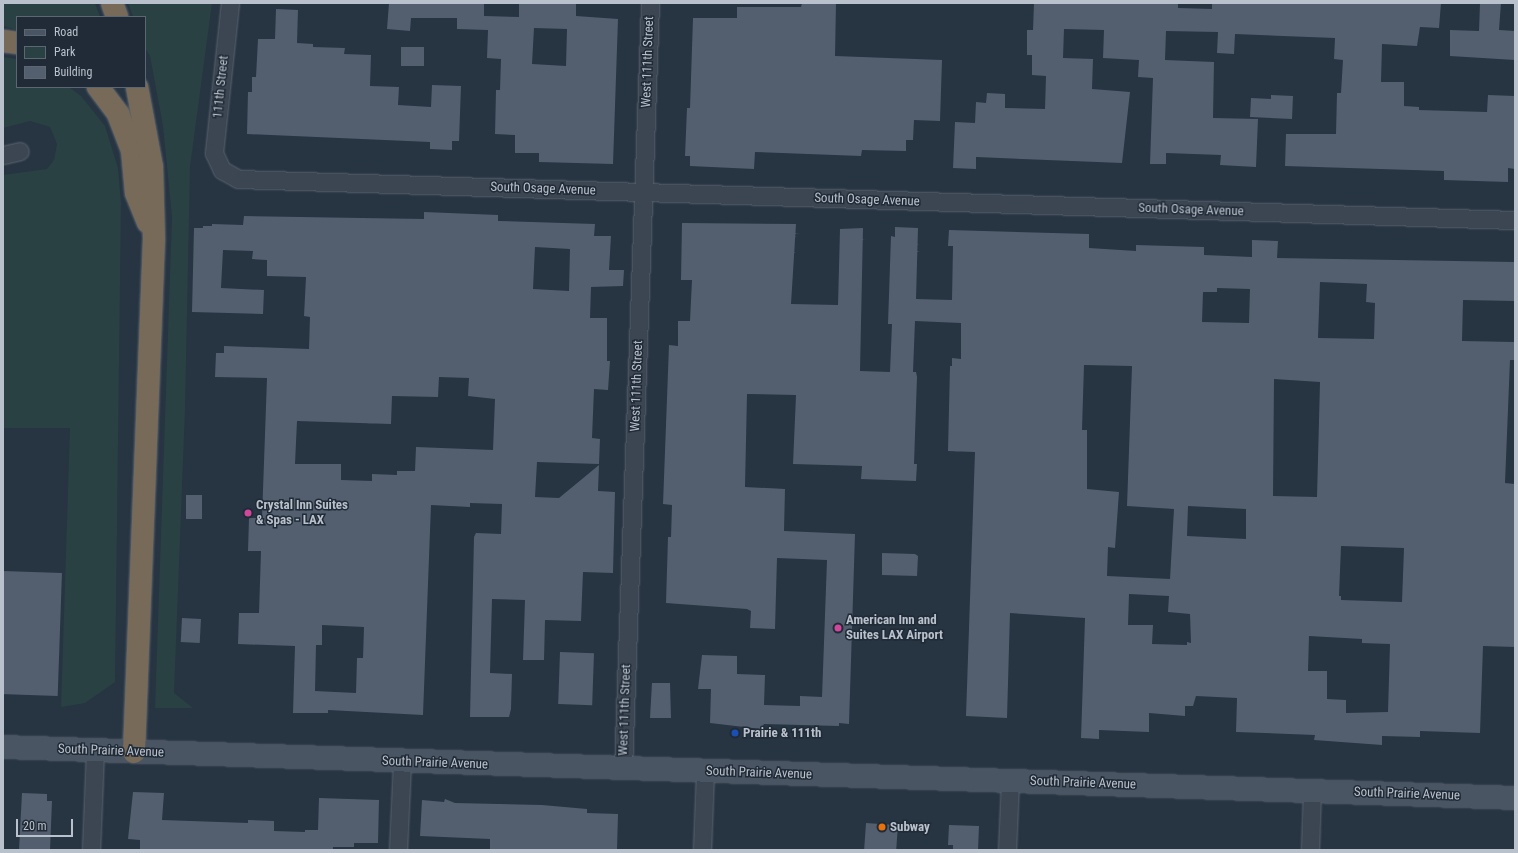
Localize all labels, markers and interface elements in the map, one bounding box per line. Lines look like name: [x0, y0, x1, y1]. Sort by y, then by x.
legend: [16, 16, 146, 88]
street label: West 111th Street: [639, 16, 657, 108]
text: Road: [54, 25, 78, 39]
text: Park: [54, 45, 75, 59]
street label: 111th Street: [210, 55, 232, 119]
text: Building: [54, 65, 92, 79]
street label: South Osage Avenue: [490, 179, 596, 199]
street label: South Osage Avenue: [814, 190, 920, 210]
street label: South Osage Avenue: [1138, 200, 1244, 220]
street label: West 111th Street: [628, 340, 646, 432]
place label: Crystal Inn Suites & Spas - LAX: [256, 498, 348, 529]
marker: Crystal Inn Suites & Spas - LAX: [243, 508, 253, 518]
place label: American Inn and Suites LAX Airport: [846, 613, 943, 644]
marker: American Inn and Suites LAX Airport: [833, 623, 843, 633]
street label: West 111th Street: [616, 664, 634, 756]
place label: Prairie & 111th: [743, 725, 821, 741]
marker: Prairie & 111th: [730, 728, 740, 738]
street label: South Prairie Avenue: [58, 741, 164, 761]
street label: South Prairie Avenue: [382, 753, 488, 773]
street label: South Prairie Avenue: [706, 763, 812, 783]
street label: South Prairie Avenue: [1030, 773, 1136, 793]
street label: South Prairie Avenue: [1354, 784, 1460, 804]
scale bar: [18, 811, 75, 837]
text: 20 m: [23, 819, 47, 833]
place label: Subway: [890, 819, 930, 835]
marker: Subway: [877, 822, 887, 832]

